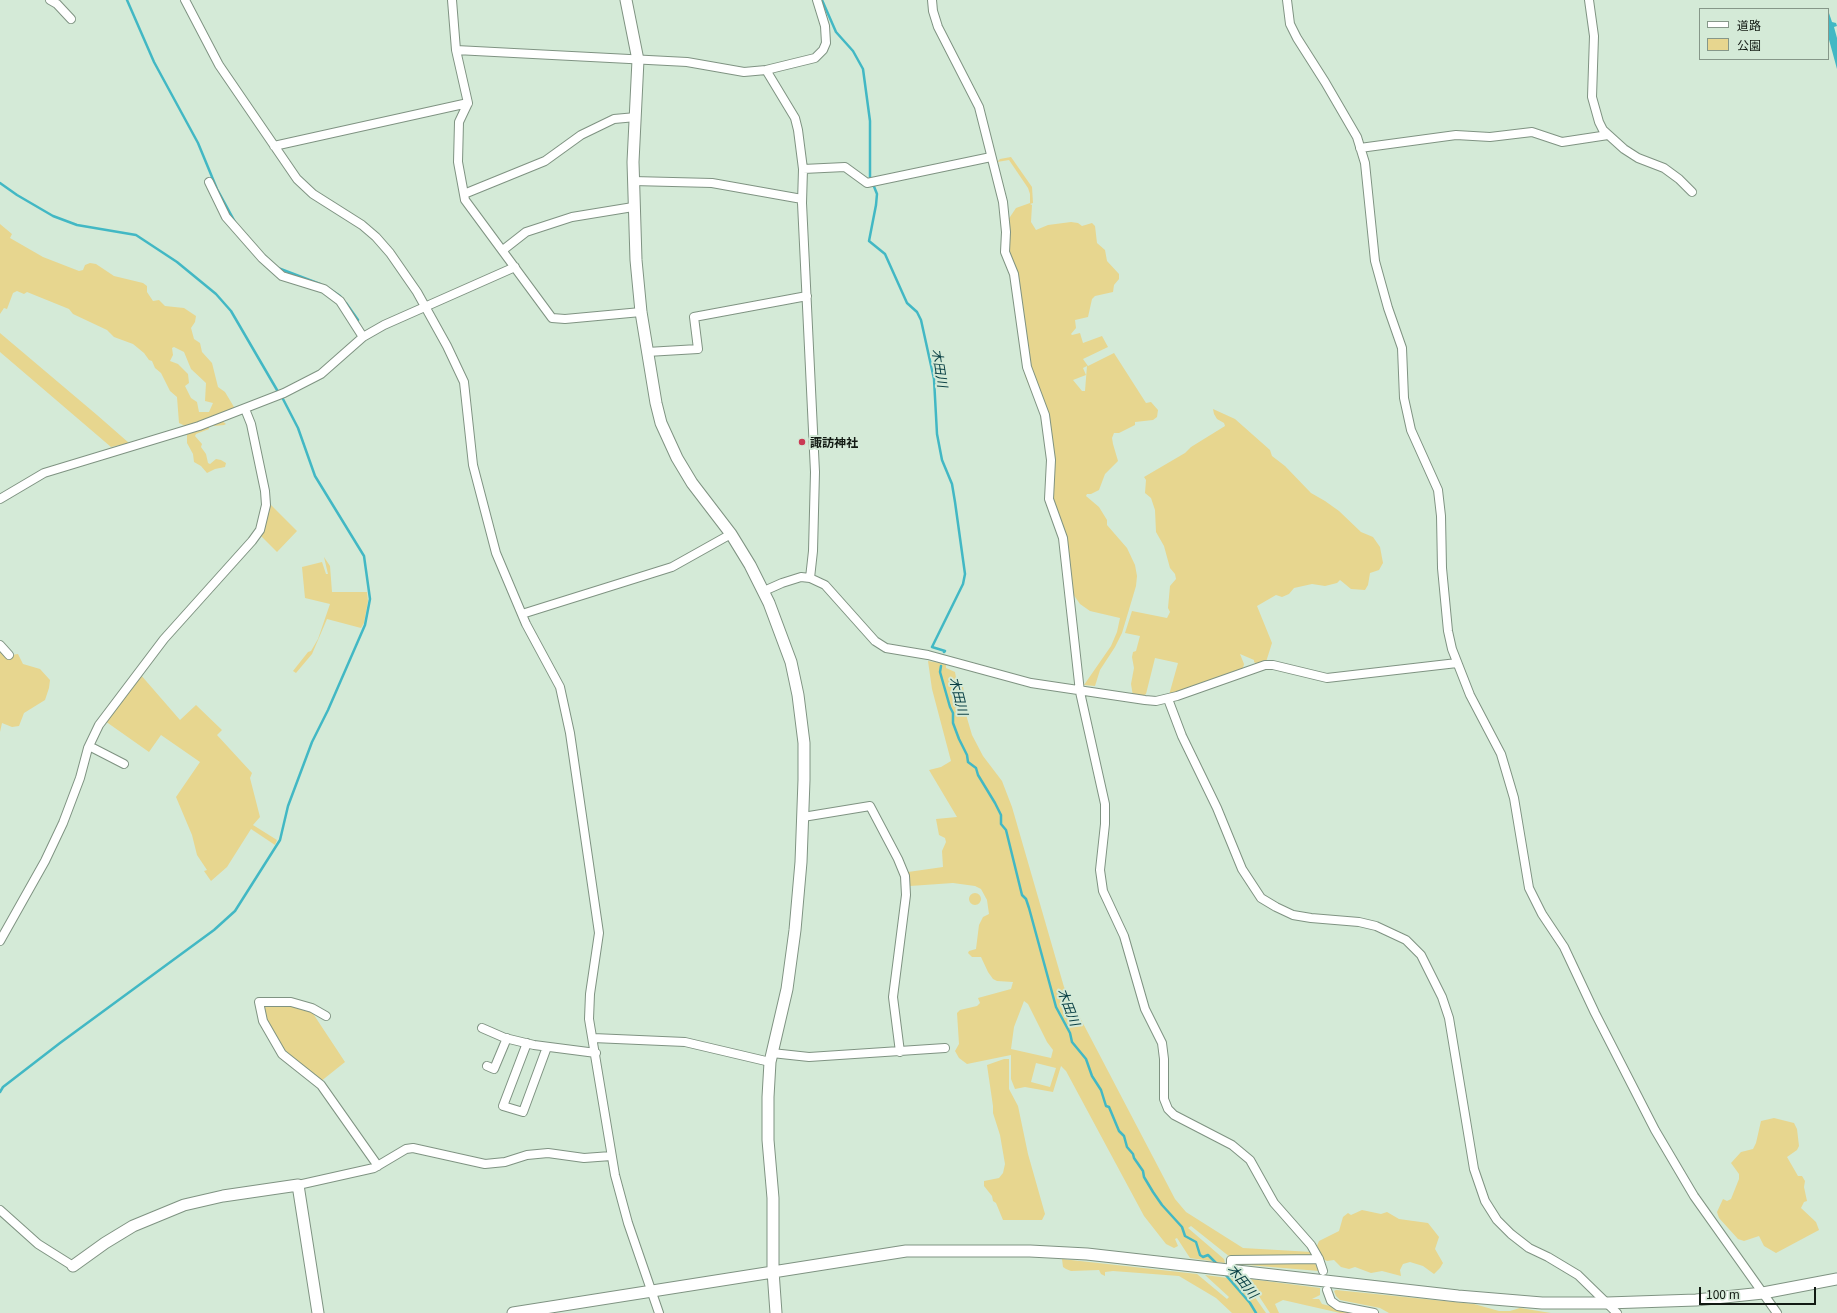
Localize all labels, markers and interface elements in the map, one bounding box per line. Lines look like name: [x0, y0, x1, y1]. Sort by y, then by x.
legend: [1699, 8, 1829, 60]
text: 道路: [1737, 16, 1761, 33]
text: 公園: [1737, 36, 1761, 53]
water label: 木田川: [929, 348, 951, 388]
place label: 諏訪神社: [810, 435, 858, 449]
marker: 諏訪神社: [797, 437, 807, 447]
water label: 木田川: [947, 675, 971, 717]
water label: 木田川: [1055, 986, 1083, 1028]
water label: 木田川: [1225, 1261, 1261, 1301]
scale bar: [1701, 1279, 1818, 1305]
text: 100 m: [1706, 1285, 1740, 1302]

